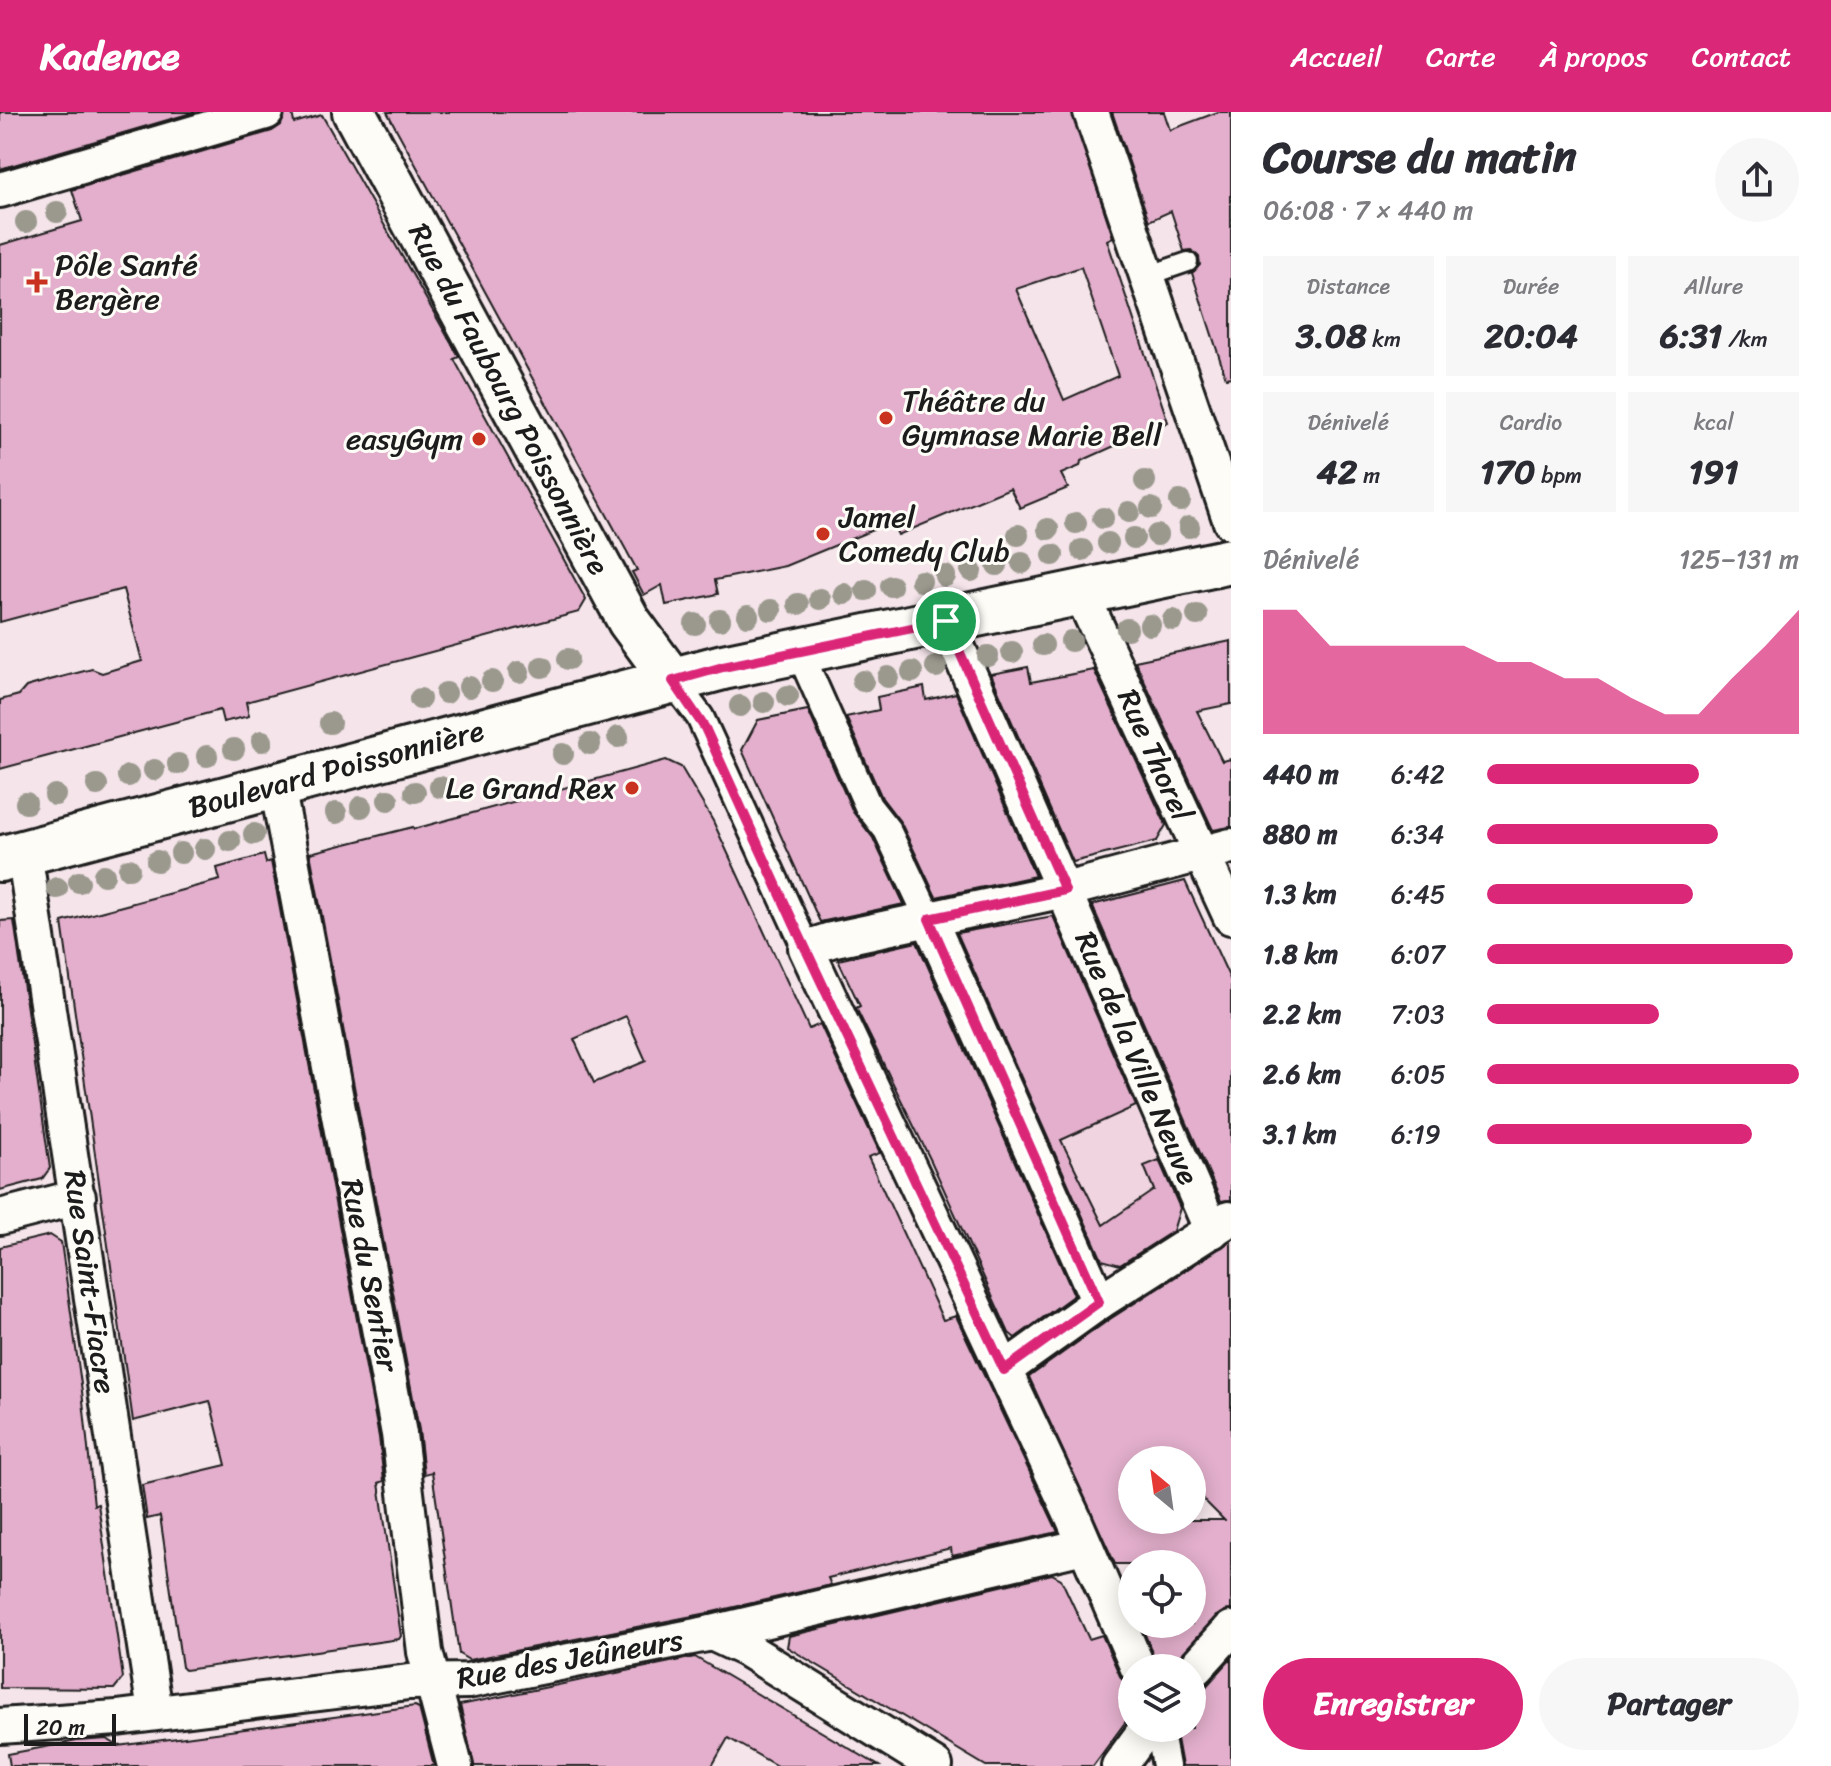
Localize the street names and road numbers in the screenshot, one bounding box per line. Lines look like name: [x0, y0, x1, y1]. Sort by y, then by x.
street label: Rue du Faubourg Poissonnière: [393, 213, 625, 585]
street label: Rue Thorel: [1102, 680, 1208, 830]
street label: Boulevard Poissonnière: [182, 704, 490, 834]
street label: Rue de la Ville Neuve: [1059, 922, 1215, 1194]
street label: Rue Saint-Fiacre: [48, 1167, 132, 1397]
street label: Rue du Sentier: [325, 1174, 415, 1377]
street label: Rue des Jeûneurs: [453, 1613, 688, 1705]

